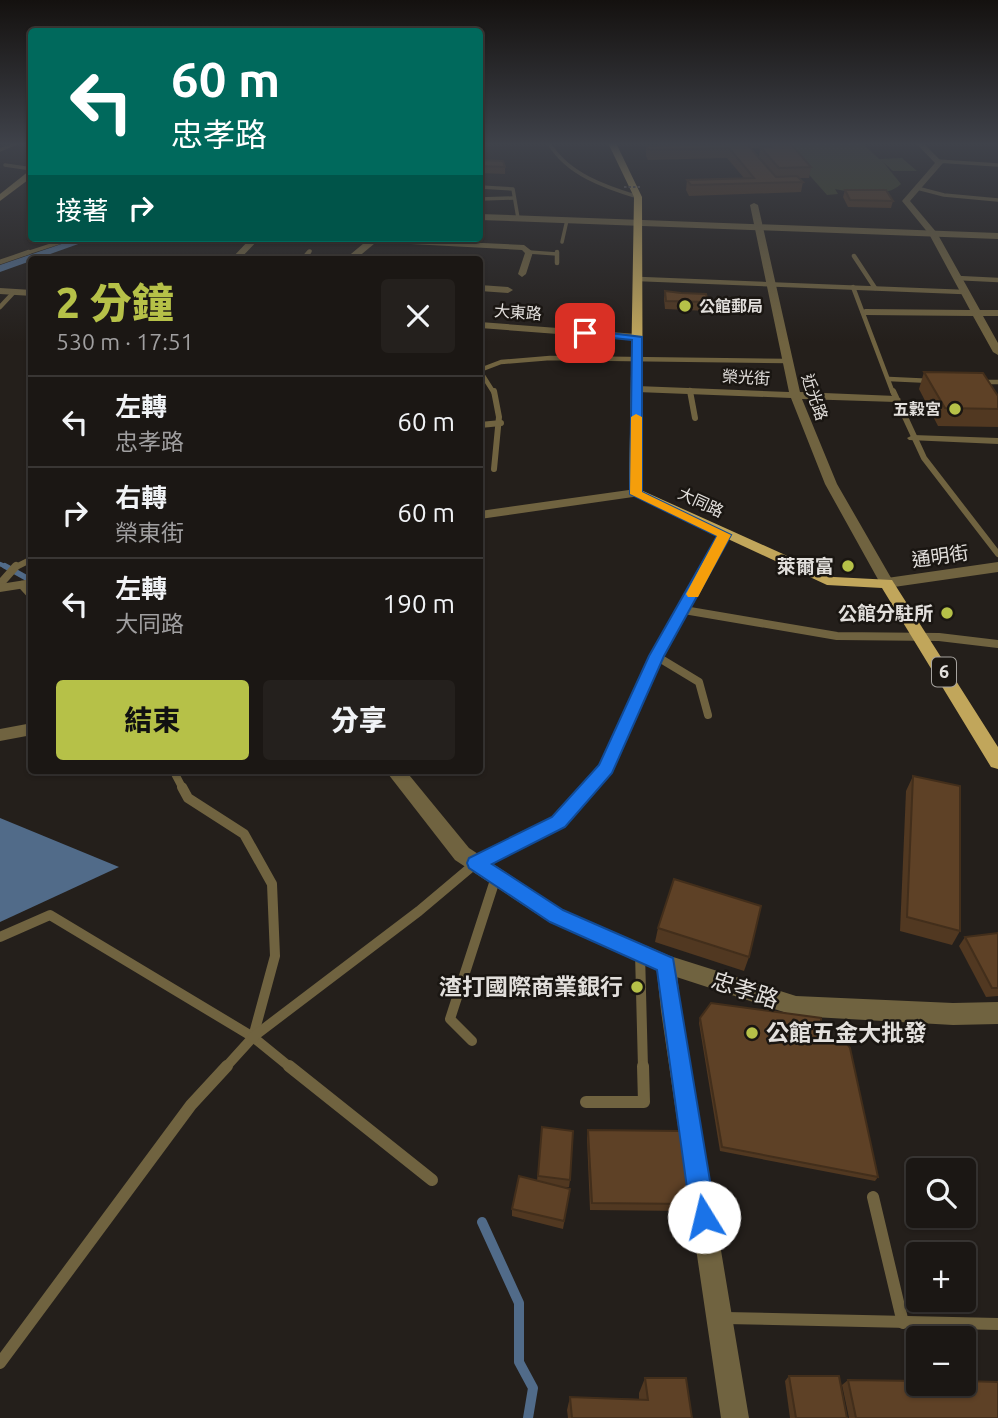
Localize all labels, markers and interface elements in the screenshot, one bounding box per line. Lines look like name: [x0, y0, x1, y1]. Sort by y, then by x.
text: 60 m: [171, 51, 280, 106]
icon: left: [56, 56, 147, 147]
text: 忠孝路: [171, 116, 267, 152]
icon: right: [122, 189, 160, 227]
text: 接著: [56, 196, 108, 225]
text: 2 分鐘: [56, 279, 174, 326]
button: close: [381, 279, 455, 353]
place label: 公館郵局: [699, 297, 763, 315]
marker: 公館郵局: [677, 298, 693, 314]
street label: 大東路: [493, 301, 543, 323]
pin: [555, 303, 615, 363]
icon: arrive: [566, 314, 604, 352]
text: 530 m · 17:51: [56, 329, 194, 354]
street label: 榮光街: [722, 367, 770, 387]
street label: 近光路: [799, 371, 831, 423]
text: 左轉: [115, 392, 167, 421]
place label: 五穀宮: [893, 400, 941, 418]
marker: 五穀宮: [947, 401, 963, 417]
icon: left: [56, 403, 94, 441]
text: 60 m: [397, 407, 455, 436]
text: 忠孝路: [115, 429, 184, 454]
text: 右轉: [115, 483, 167, 512]
street label: 大同路: [675, 484, 727, 520]
icon: right: [56, 494, 94, 532]
text: 60 m: [397, 498, 455, 527]
text: 榮東街: [115, 520, 184, 545]
street label: 通明街: [910, 541, 970, 571]
place label: 萊爾富: [777, 555, 834, 577]
marker: 萊爾富: [840, 558, 856, 574]
text: 左轉: [115, 574, 167, 603]
icon: left: [56, 585, 94, 623]
text: 190 m: [383, 589, 455, 618]
place label: 公館分駐所: [838, 602, 933, 624]
marker: 公館分駐所: [939, 605, 955, 621]
text: 大同路: [115, 611, 184, 636]
road number: 6: [932, 658, 956, 686]
button: 結束: [56, 680, 249, 760]
button: 分享: [263, 680, 455, 760]
street label: 忠孝路: [708, 967, 782, 1012]
place label: 渣打國際商業銀行: [439, 974, 623, 999]
marker: 渣打國際商業銀行: [629, 979, 645, 995]
place label: 公館五金大批發: [766, 1020, 927, 1045]
marker: 公館五金大批發: [744, 1025, 760, 1041]
map controls: [906, 1158, 976, 1396]
button: search: [906, 1158, 976, 1228]
position arrow: [667, 1180, 741, 1254]
button: +: [906, 1242, 976, 1312]
button: −: [906, 1326, 976, 1396]

